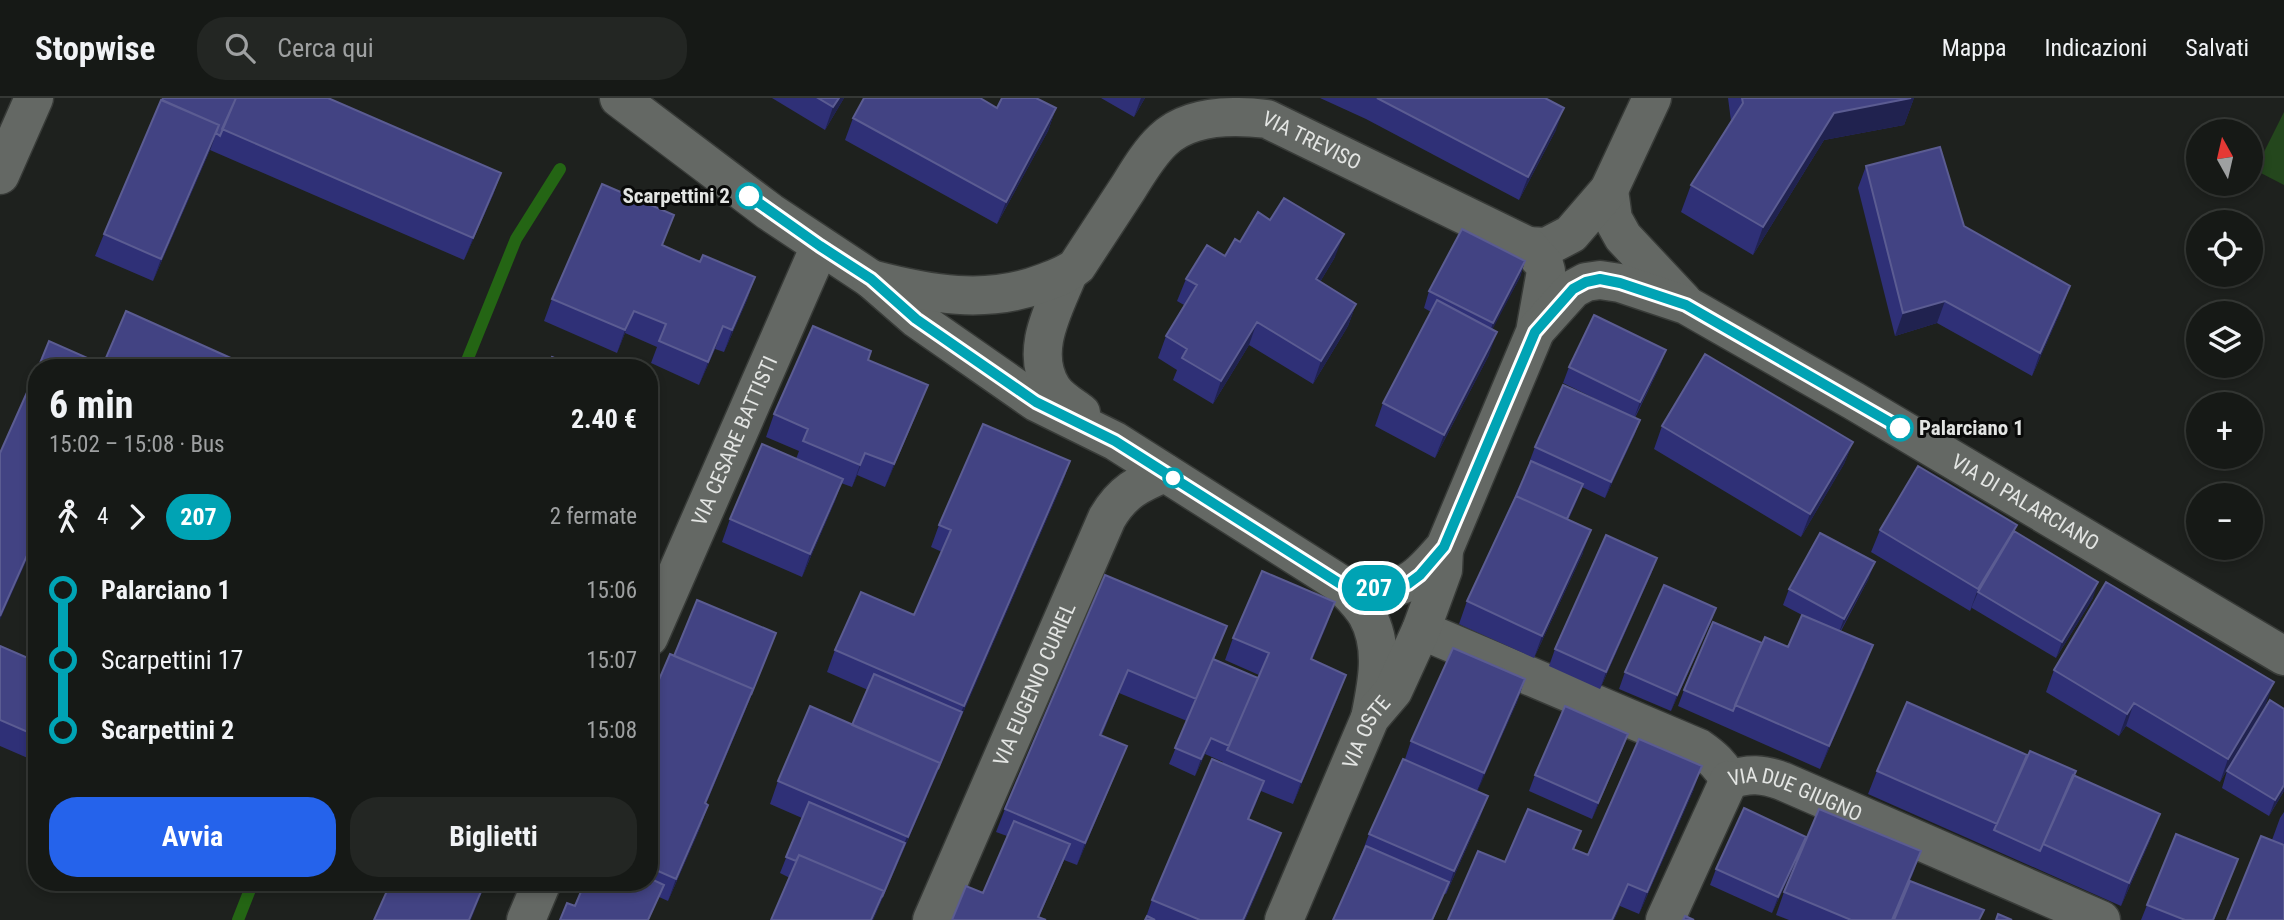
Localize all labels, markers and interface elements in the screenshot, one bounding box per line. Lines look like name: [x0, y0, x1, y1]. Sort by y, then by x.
search box: [197, 17, 687, 80]
text: Stopwise: [35, 29, 155, 68]
icon: search: [221, 29, 259, 67]
text: Cerca qui: [277, 33, 374, 63]
text: Mappa: [1942, 34, 2007, 62]
text: Indicazioni: [2045, 34, 2147, 62]
text: Salvati: [2185, 34, 2249, 62]
street label: VIA TREVISO: [1258, 106, 1365, 175]
north arrow: [2186, 119, 2263, 196]
map controls: [2186, 119, 2263, 560]
marker: Scarpettini 2: [736, 183, 762, 209]
place label: Scarpettini 2: [622, 184, 730, 208]
button: locate: [2186, 210, 2263, 287]
button: layers: [2186, 301, 2263, 378]
street label: VIA CESARE BATTISTI: [687, 352, 782, 529]
text: 6 min: [49, 383, 133, 427]
button: +: [2186, 392, 2263, 469]
text: 2.40 €: [571, 404, 637, 434]
marker: Palarciano 1: [1887, 415, 1913, 441]
place label: Palarciano 1: [1919, 416, 2024, 440]
text: 15:02 – 15:08 · Bus: [49, 431, 225, 458]
street label: VIA DI PALARCIANO: [1947, 450, 2103, 555]
unlabelled marker: [1163, 468, 1183, 488]
button: −: [2186, 483, 2263, 560]
icon: walk: [49, 498, 87, 536]
icon: forward: [118, 498, 156, 536]
text: 4: [97, 503, 108, 530]
text: 207: [180, 503, 217, 531]
text: 2 fermate: [550, 503, 637, 530]
line badge: 207: [1334, 565, 1414, 611]
text: 207: [1356, 574, 1392, 602]
text: Palarciano 1: [101, 575, 231, 605]
text: 15:06: [586, 577, 637, 604]
street label: VIA EUGENIO CURIEL: [989, 599, 1081, 770]
text: Scarpettini 17: [101, 645, 243, 675]
text: 15:07: [586, 647, 637, 674]
street label: VIA OSTE: [1338, 691, 1395, 772]
text: Scarpettini 2: [101, 715, 234, 745]
text: 15:08: [586, 717, 637, 744]
street label: VIA DUE GIUGNO: [1726, 763, 1866, 826]
button: Avvia: [49, 797, 336, 877]
button: Biglietti: [350, 797, 637, 877]

